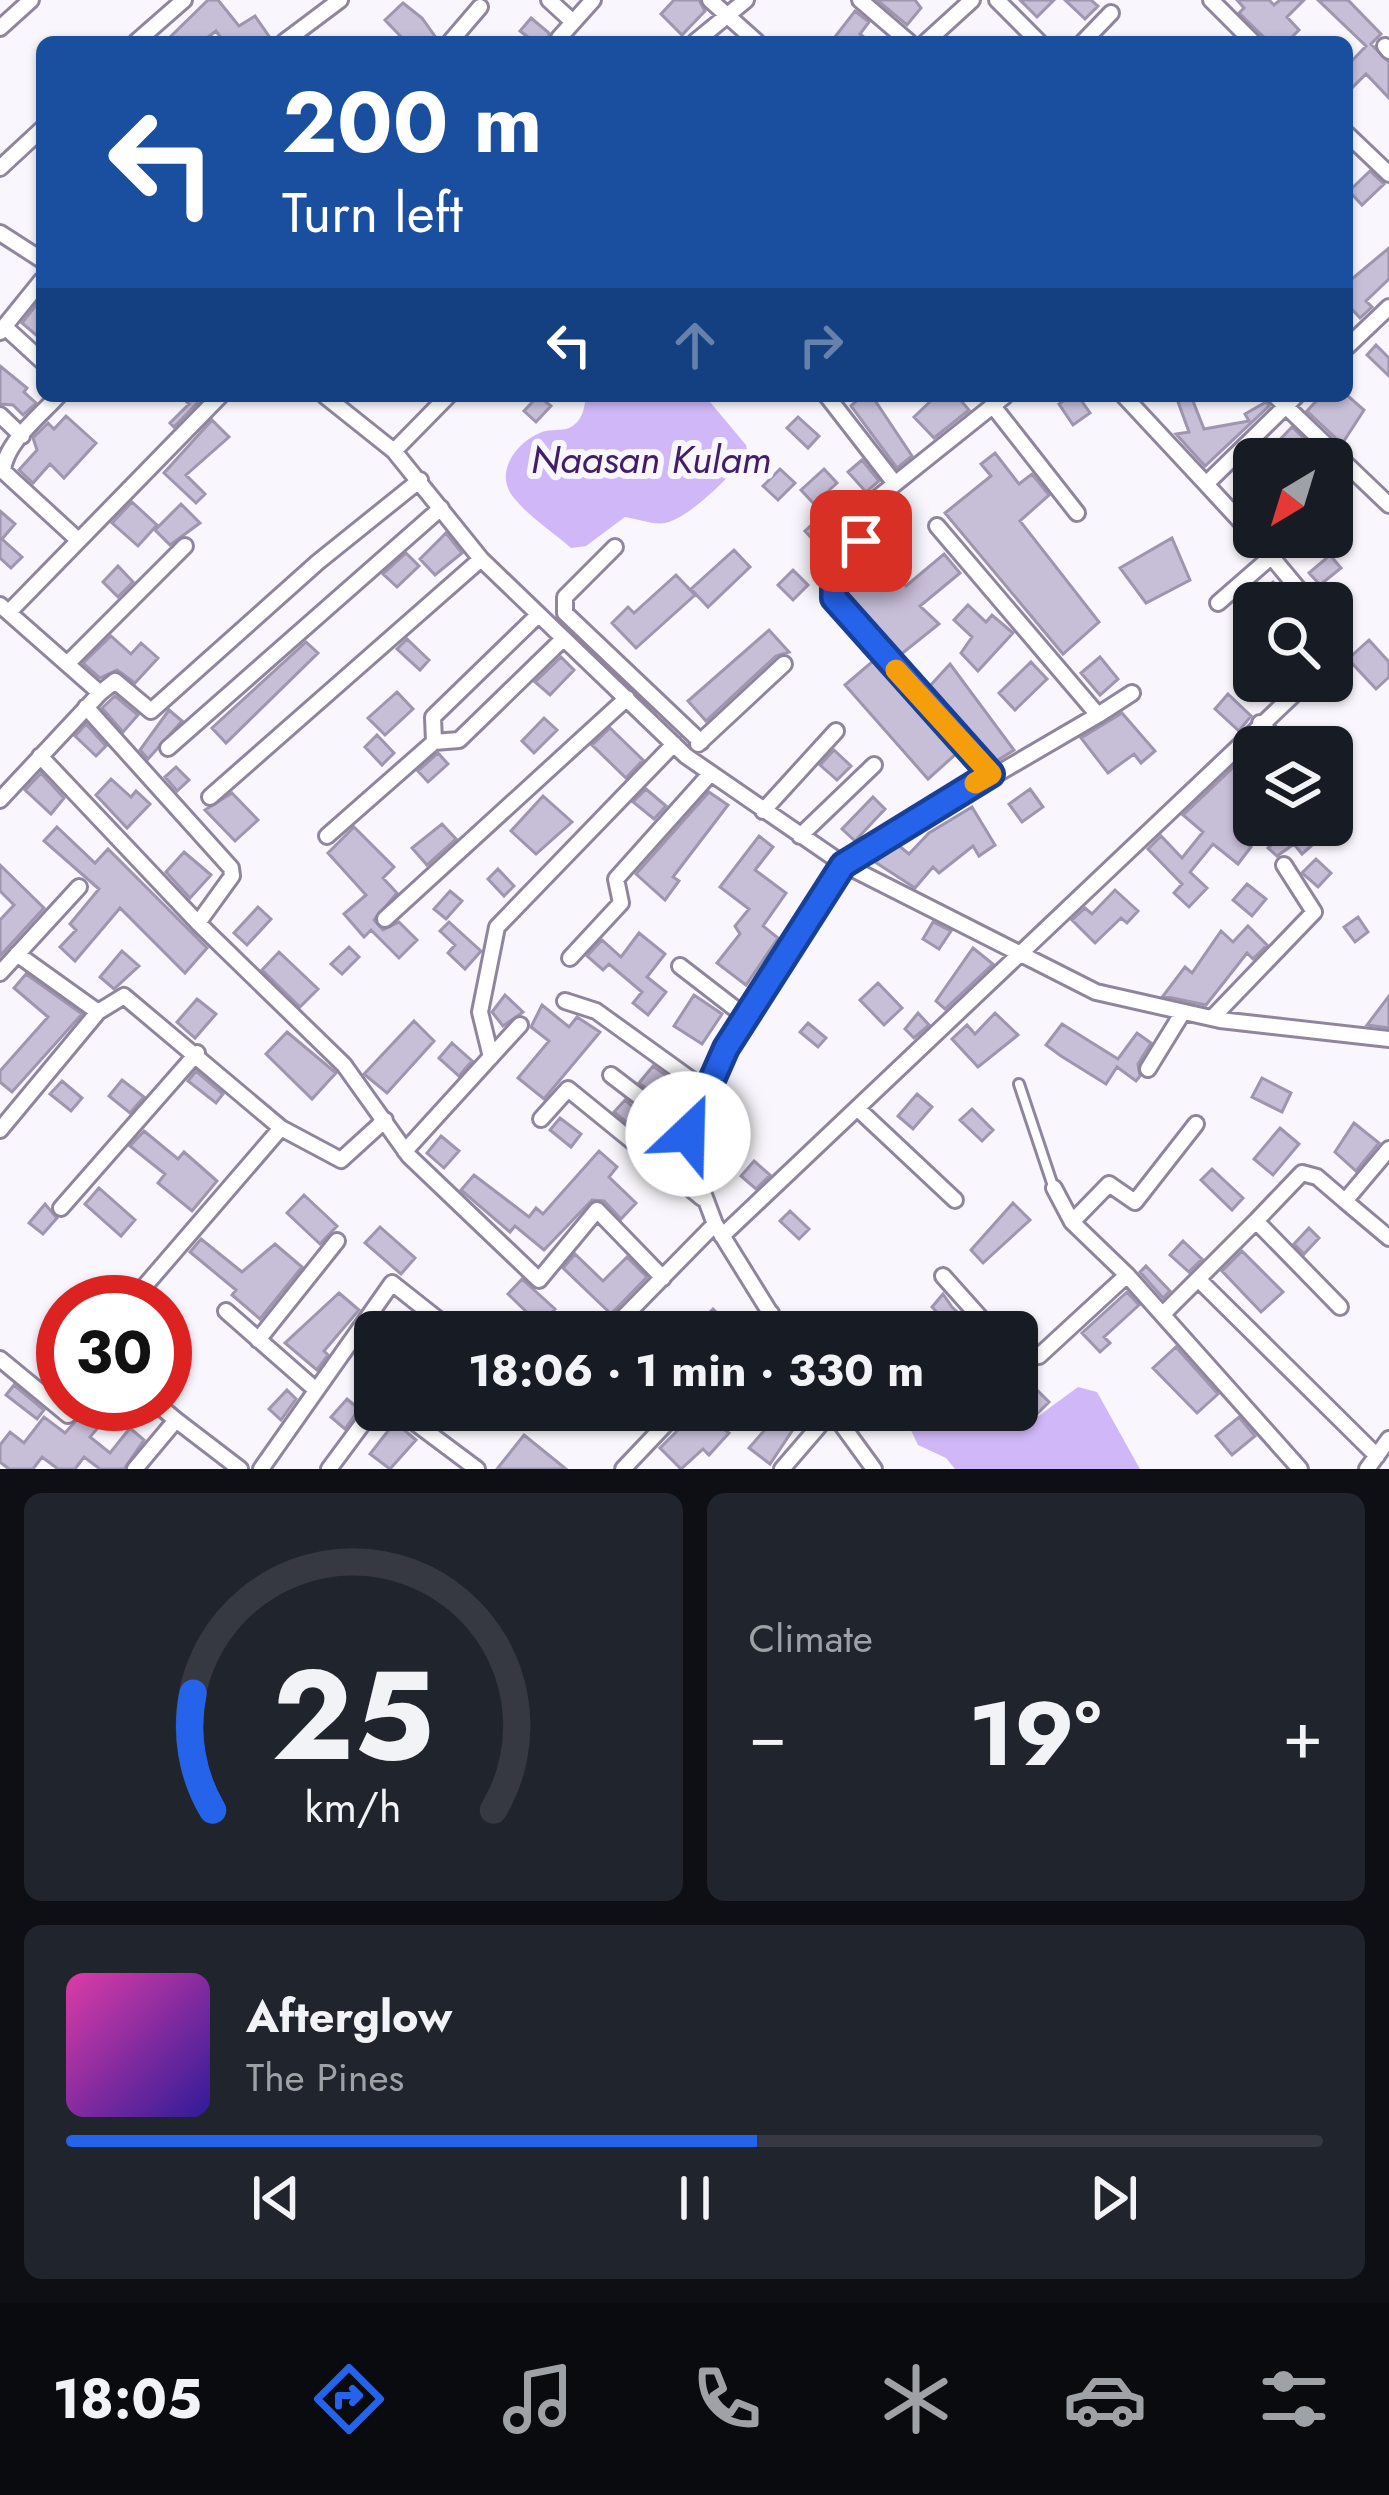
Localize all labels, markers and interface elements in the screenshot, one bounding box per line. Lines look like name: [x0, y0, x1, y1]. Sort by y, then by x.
text: 200 m: [282, 62, 542, 184]
icon: left: [84, 84, 240, 240]
text: Turn left: [282, 174, 463, 252]
icon: left: [536, 312, 602, 378]
icon: ahead: [662, 312, 728, 378]
icon: right: [788, 312, 854, 378]
water label: Naasan Kulam: [531, 431, 771, 488]
north arrow: [1233, 438, 1353, 558]
map controls: [1233, 438, 1353, 846]
pin: [810, 490, 912, 592]
icon: arrive: [828, 508, 894, 574]
button: search: [1233, 582, 1353, 702]
button: layers: [1233, 726, 1353, 846]
position arrow: [625, 1071, 751, 1197]
speed limit sign: 30: [36, 1275, 192, 1431]
text: 18:06 · 1 min · 330 m: [468, 1338, 924, 1403]
text: Climate: [749, 1610, 873, 1667]
text: 25: [272, 1625, 434, 1806]
text: 19°: [969, 1669, 1101, 1799]
text: −: [749, 1687, 787, 1783]
text: +: [1282, 1687, 1323, 1783]
text: km/h: [305, 1776, 402, 1838]
text: Afterglow: [246, 1984, 452, 2049]
text: The Pines: [246, 2049, 404, 2106]
icon: previous: [243, 2165, 309, 2231]
icon: pause: [662, 2165, 728, 2231]
icon: next: [1081, 2165, 1147, 2231]
icon: directions: [307, 2357, 391, 2441]
icon: music: [496, 2357, 580, 2441]
icon: phone: [685, 2357, 769, 2441]
icon: climate: [874, 2357, 958, 2441]
icon: car: [1063, 2357, 1147, 2441]
icon: filters: [1252, 2357, 1336, 2441]
text: 18:05: [53, 2360, 202, 2438]

